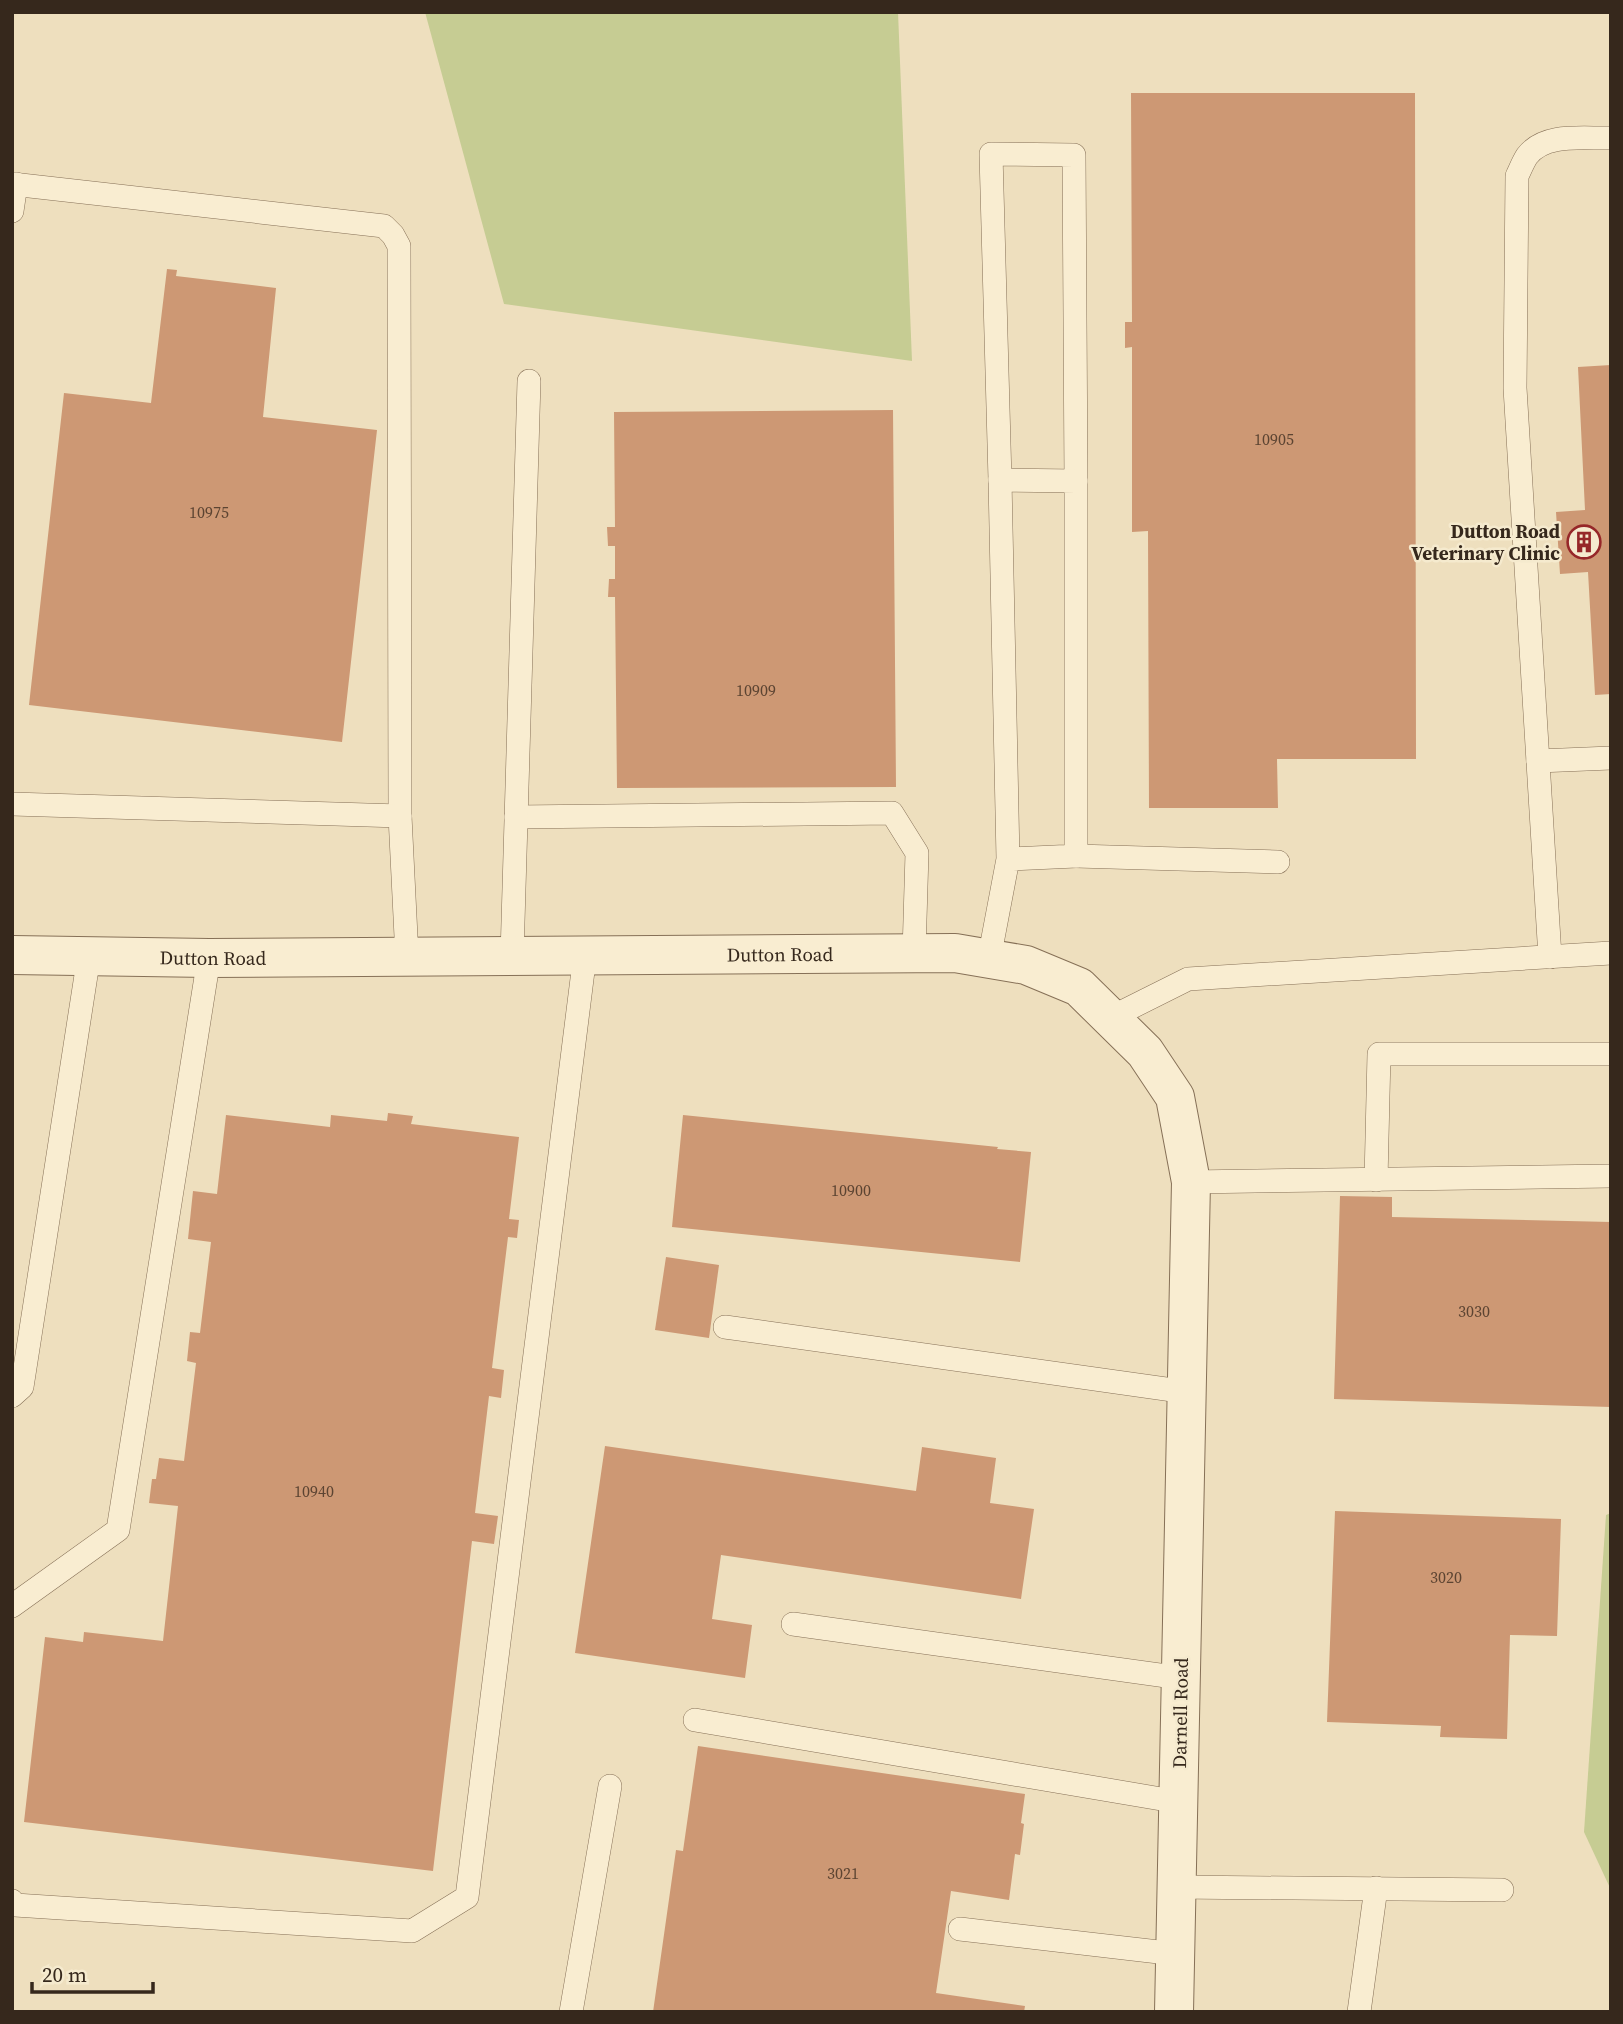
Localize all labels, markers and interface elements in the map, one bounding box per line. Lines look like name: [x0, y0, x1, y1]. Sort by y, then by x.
house number: 10905: [1254, 428, 1294, 450]
house number: 10975: [189, 501, 229, 523]
place label: Dutton Road Veterinary Clinic: [1411, 518, 1560, 566]
building icon: Dutton Road Veterinary Clinic: [1565, 523, 1603, 561]
house number: 10909: [736, 679, 776, 701]
street label: Dutton Road: [727, 941, 834, 968]
street label: Dutton Road: [159, 944, 267, 971]
house number: 10900: [831, 1179, 871, 1201]
house number: 3030: [1458, 1300, 1490, 1322]
house number: 10940: [294, 1480, 334, 1502]
house number: 3020: [1430, 1566, 1462, 1588]
street label: Darnell Road: [1166, 1657, 1194, 1769]
house number: 3021: [827, 1862, 859, 1884]
scale bar: [32, 1951, 152, 1995]
text: 20 m: [42, 1960, 87, 1989]

